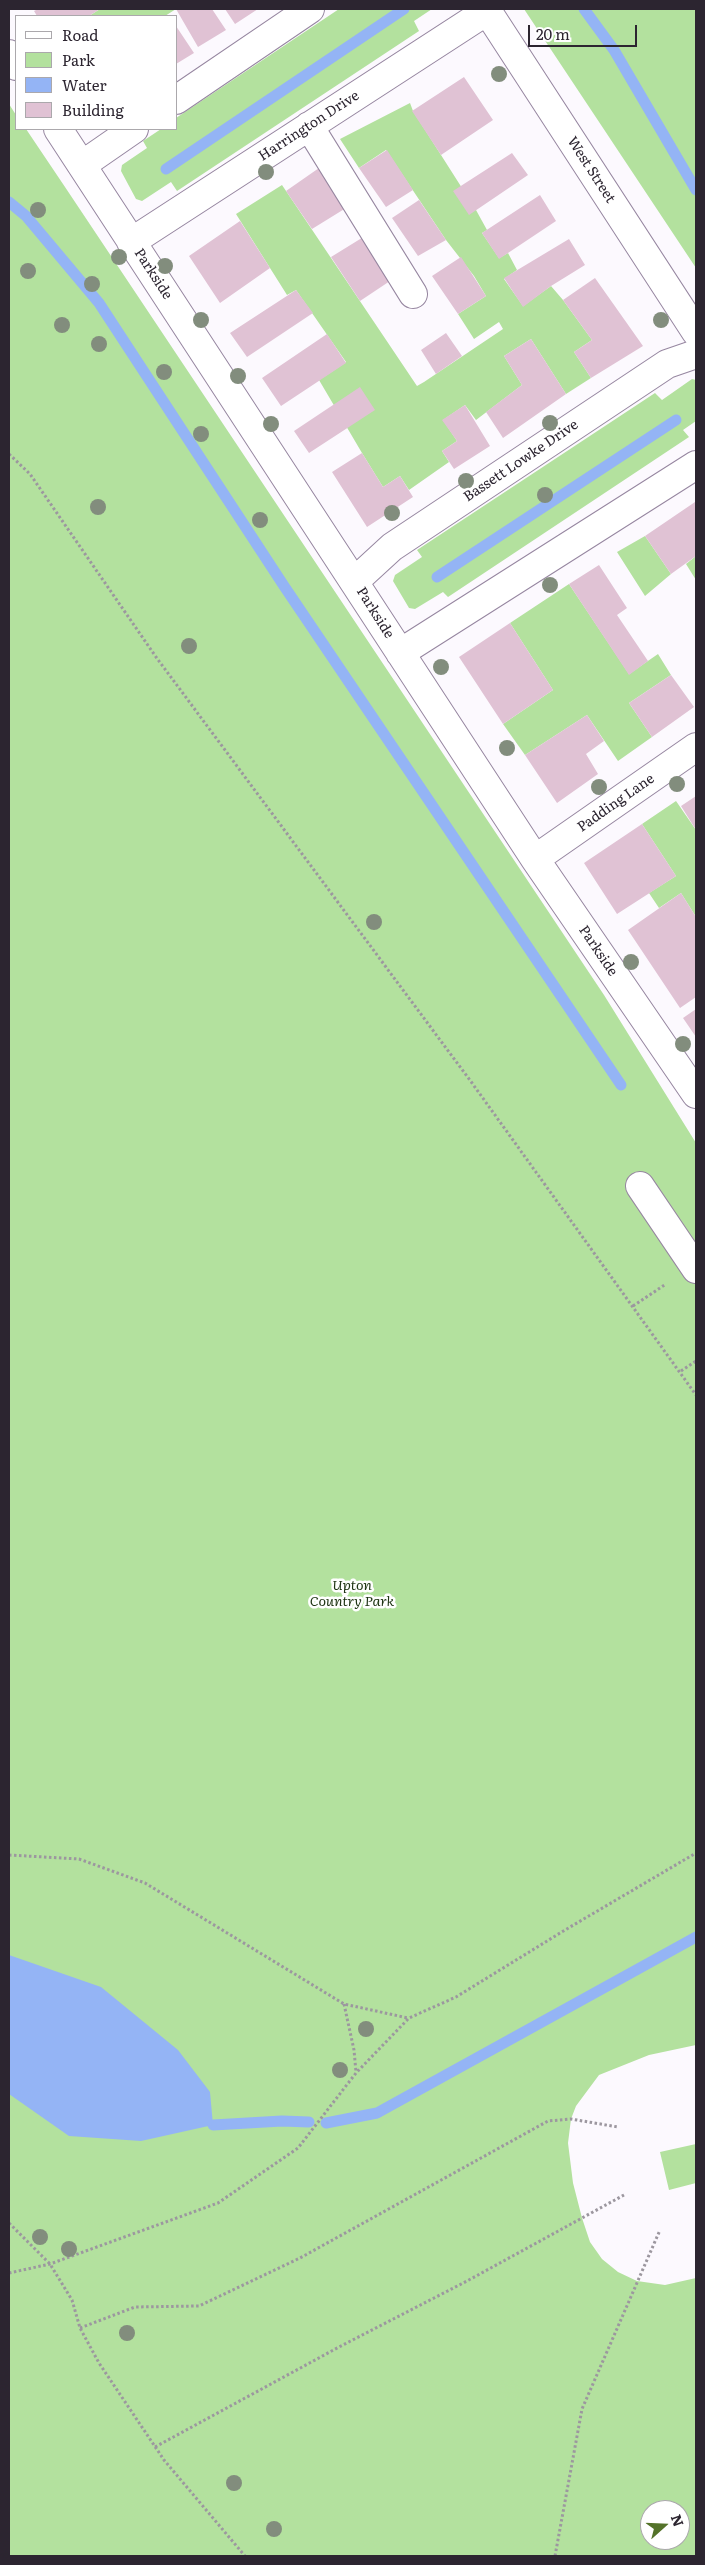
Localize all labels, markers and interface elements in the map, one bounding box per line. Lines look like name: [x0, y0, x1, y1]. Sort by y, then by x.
legend: [15, 15, 178, 130]
scale bar: [530, 15, 639, 47]
text: 20 m: [536, 22, 570, 45]
text: Road: [62, 23, 98, 46]
text: Park: [62, 48, 95, 71]
text: Water: [62, 73, 107, 96]
street label: Harrington Drive: [256, 87, 362, 165]
text: Building: [62, 98, 124, 121]
street label: West Street: [563, 134, 619, 206]
street label: Parkside: [130, 245, 176, 303]
street label: Bassett Lowke Drive: [461, 416, 581, 506]
street label: Parkside: [353, 584, 397, 642]
street label: Padding Lane: [574, 770, 658, 836]
street label: Parkside: [575, 923, 621, 979]
park label: Upton Country Park: [310, 1578, 394, 1610]
north arrow: [640, 2500, 690, 2550]
text: N: [667, 2511, 690, 2529]

